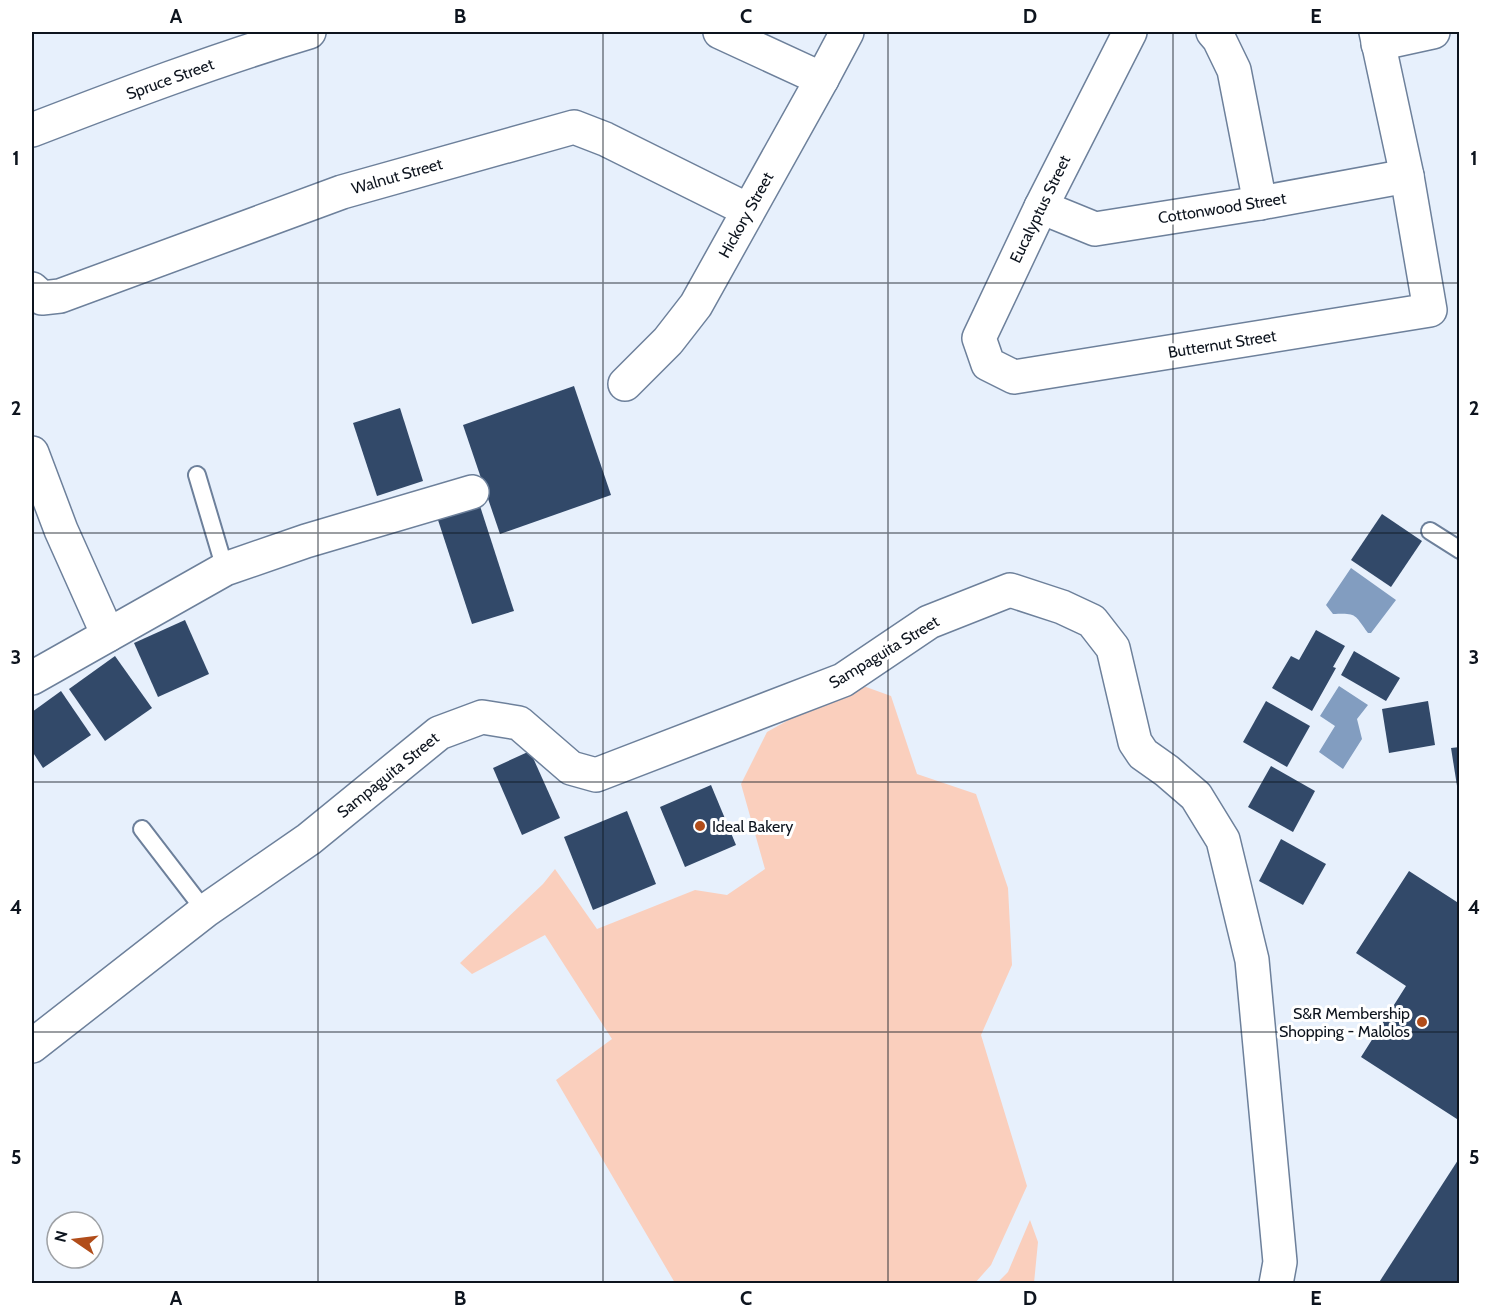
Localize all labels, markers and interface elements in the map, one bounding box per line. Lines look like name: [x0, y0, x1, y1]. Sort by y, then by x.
text: A: [170, 4, 183, 28]
text: B: [454, 4, 466, 28]
text: C: [740, 4, 752, 28]
text: D: [1023, 4, 1037, 28]
text: E: [1310, 4, 1322, 28]
street label: Spruce Street: [124, 54, 217, 104]
text: 1: [12, 146, 20, 170]
text: 1: [1470, 146, 1478, 170]
street label: Eucalyptus Street: [1006, 151, 1075, 266]
street label: Walnut Street: [349, 154, 445, 198]
street label: Hickory Street: [715, 168, 778, 261]
street label: Cottonwood Street: [1157, 188, 1288, 228]
street label: Butternut Street: [1167, 326, 1278, 362]
text: 2: [11, 396, 21, 420]
text: 2: [1469, 396, 1479, 420]
street label: Sampaguita Street: [825, 611, 943, 692]
text: 3: [11, 645, 21, 669]
text: 3: [1469, 645, 1479, 669]
street label: Sampaguita Street: [333, 728, 443, 822]
place label: Ideal Bakery: [712, 817, 793, 836]
marker: Ideal Bakery: [693, 819, 707, 833]
text: 4: [10, 895, 22, 919]
text: 4: [1468, 895, 1480, 919]
place label: S&R Membership Shopping - Malolos: [1279, 1004, 1410, 1041]
marker: S&R Membership Shopping - Malolos: [1415, 1015, 1429, 1029]
text: 5: [11, 1145, 21, 1169]
text: 5: [1469, 1145, 1479, 1169]
north arrow: [45, 1210, 105, 1270]
text: N: [50, 1229, 72, 1244]
text: A: [170, 1286, 183, 1310]
text: B: [454, 1286, 466, 1310]
text: C: [740, 1286, 752, 1310]
text: D: [1023, 1286, 1037, 1310]
text: E: [1310, 1286, 1322, 1310]

